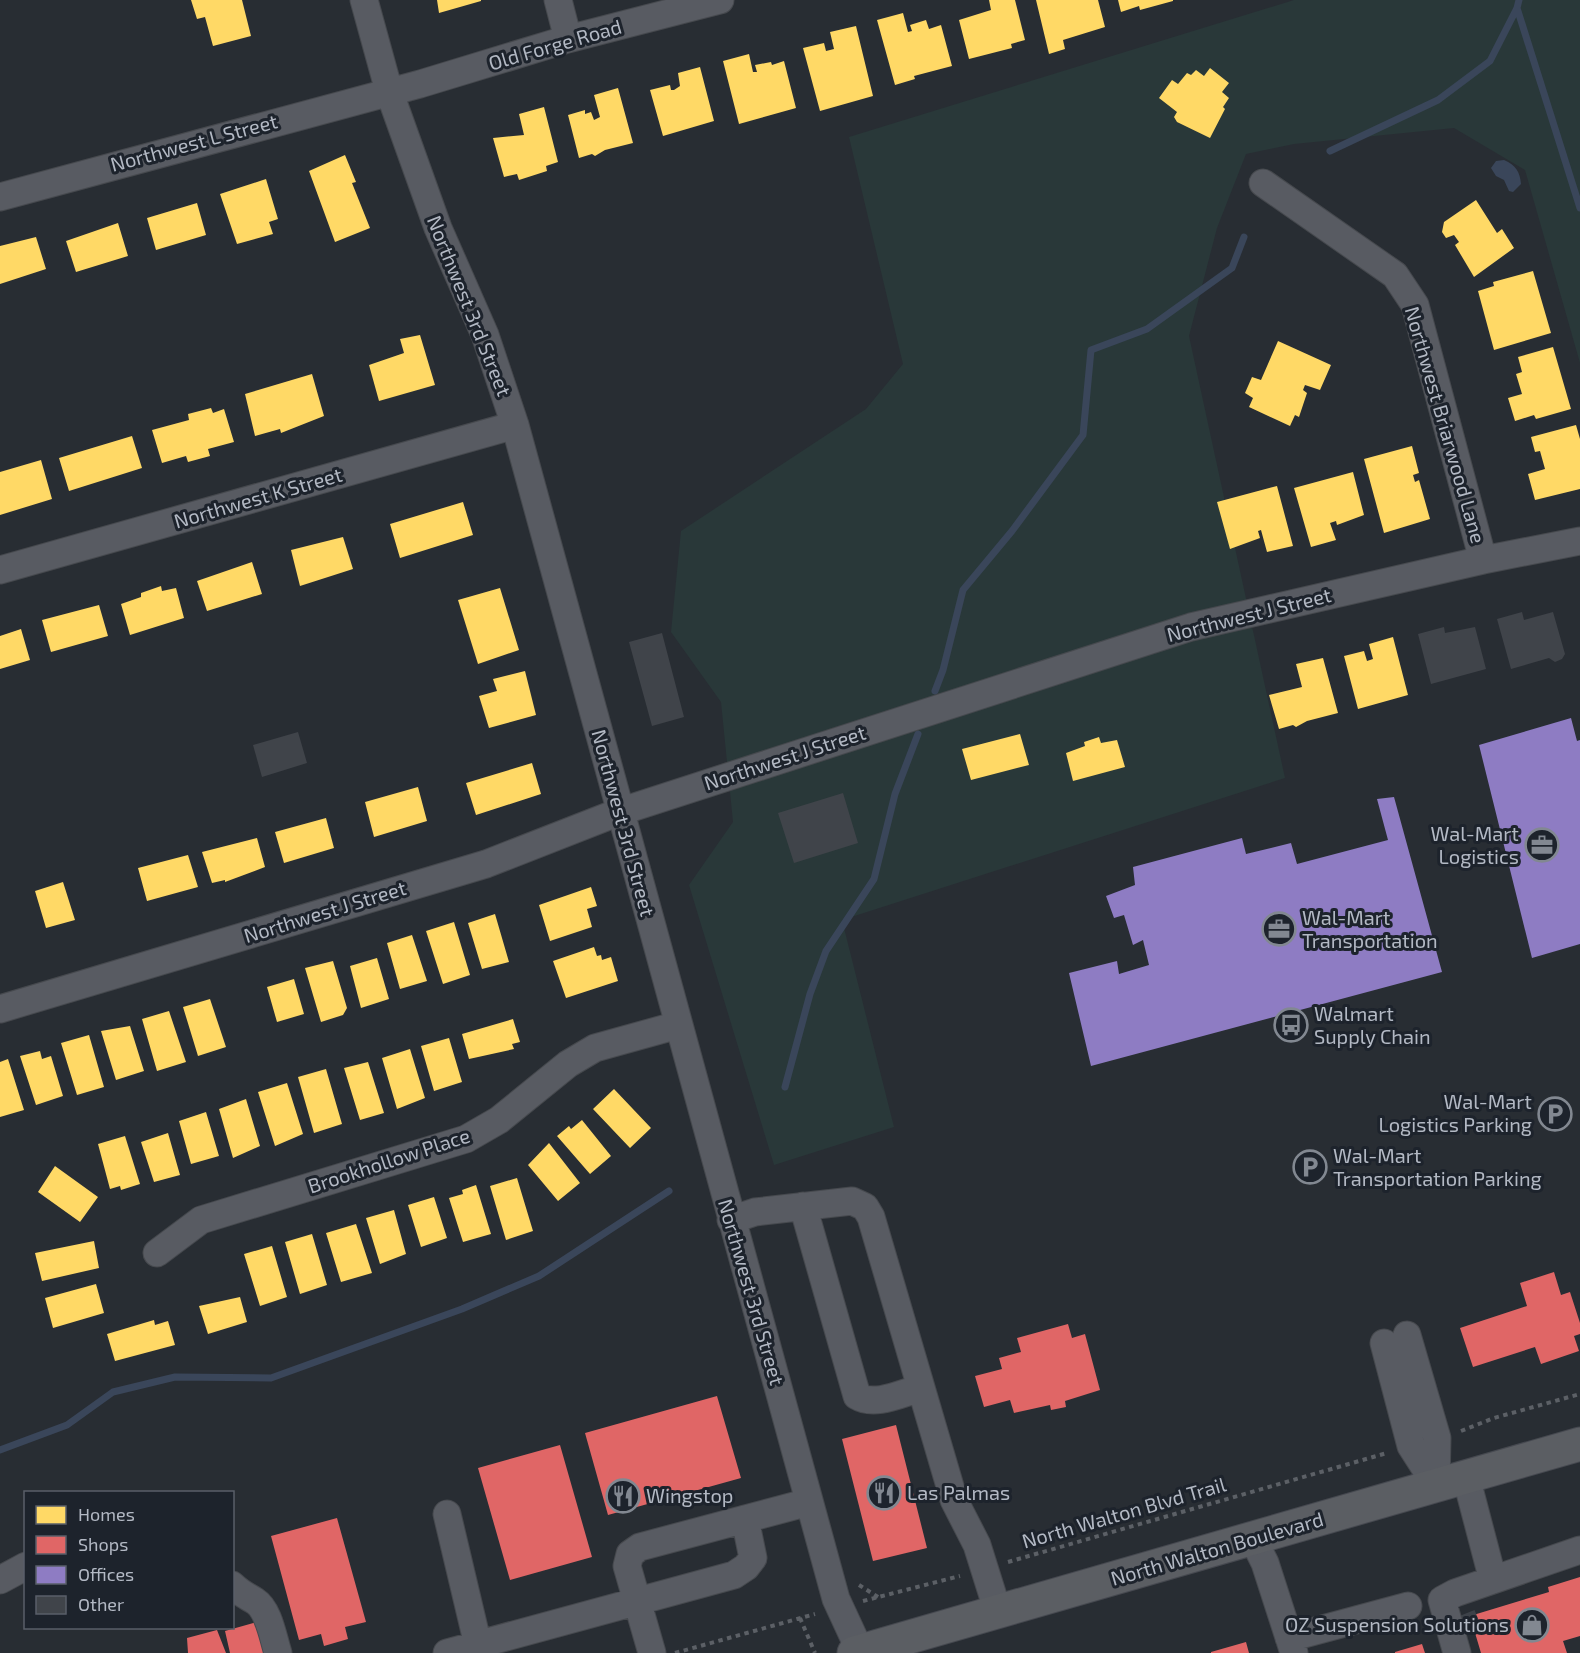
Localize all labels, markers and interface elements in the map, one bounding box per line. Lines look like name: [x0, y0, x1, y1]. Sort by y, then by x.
street label: Old Forge Road: [485, 14, 624, 75]
street label: Northwest L Street: [108, 108, 280, 176]
street label: Northwest 3rd Street: [423, 212, 517, 400]
street label: Northwest Briarwood Lane: [1401, 304, 1491, 546]
street label: Northwest K Street: [171, 461, 345, 533]
street label: Northwest J Street: [1164, 582, 1334, 646]
street label: Northwest J Street: [701, 719, 869, 795]
street label: Northwest 3rd Street: [587, 727, 661, 919]
place label: Wal-Mart Logistics: [1431, 821, 1519, 868]
office icon: Wal-Mart Logistics: [1524, 827, 1560, 863]
street label: Northwest J Street: [241, 875, 409, 947]
place label: Wal-Mart Transportation: [1302, 905, 1438, 952]
office icon: Wal-Mart Transportation: [1261, 911, 1297, 947]
place label: Walmart Supply Chain: [1314, 1001, 1431, 1048]
bus stop icon: Walmart Supply Chain: [1273, 1007, 1309, 1043]
place label: Wal-Mart Logistics Parking: [1379, 1089, 1532, 1136]
parking icon: Wal-Mart Logistics Parking: [1537, 1096, 1573, 1132]
street label: Brookhollow Place: [305, 1123, 473, 1198]
place label: Wal-Mart Transportation Parking: [1333, 1143, 1542, 1190]
parking icon: Wal-Mart Transportation Parking: [1292, 1149, 1328, 1185]
street label: Northwest 3rd Street: [714, 1196, 790, 1388]
street label: North Walton Blvd Trail: [1019, 1471, 1229, 1553]
restaurant icon: Las Palmas: [866, 1475, 902, 1511]
restaurant icon: Wingstop: [605, 1478, 641, 1514]
place label: Las Palmas: [907, 1480, 1010, 1504]
place label: Wingstop: [646, 1483, 733, 1507]
legend: [24, 1491, 234, 1629]
text: Homes: [78, 1503, 135, 1525]
street label: North Walton Boulevard: [1108, 1506, 1326, 1590]
text: Shops: [78, 1533, 128, 1555]
text: Offices: [78, 1563, 134, 1585]
text: Other: [78, 1593, 124, 1615]
shop icon: OZ Suspension Solutions: [1514, 1607, 1550, 1643]
place label: OZ Suspension Solutions: [1285, 1612, 1509, 1636]

